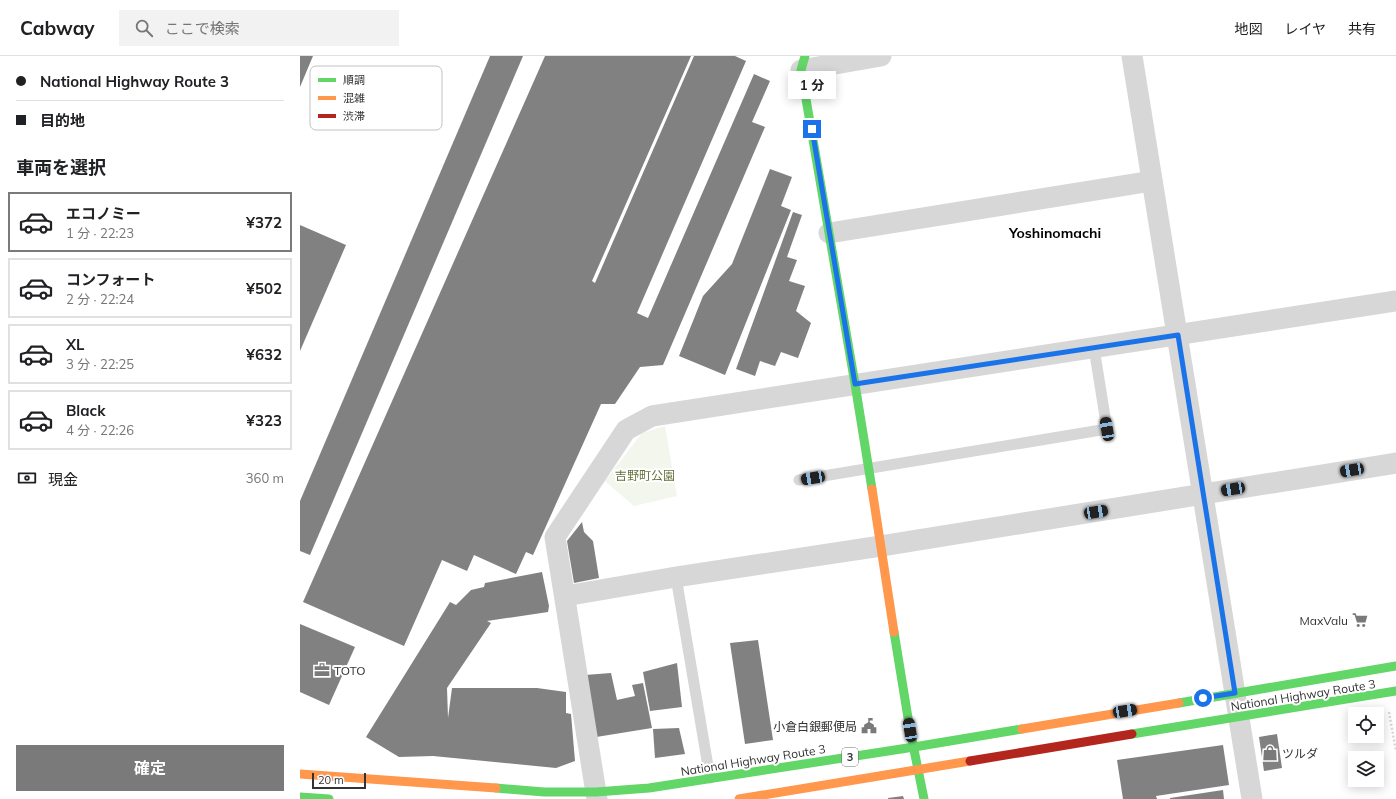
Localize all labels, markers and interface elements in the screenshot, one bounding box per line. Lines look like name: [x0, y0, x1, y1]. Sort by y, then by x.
search box: [119, 10, 399, 46]
text: Cabway: [20, 16, 95, 40]
icon: search: [133, 17, 155, 39]
text: ここで検索: [165, 19, 240, 38]
text: 地図: [1234, 20, 1262, 38]
text: レイヤ: [1284, 20, 1326, 38]
text: 共有: [1348, 20, 1376, 38]
legend: [310, 66, 442, 130]
callout: 1 分: [788, 71, 836, 99]
text: National Highway Route 3: [40, 72, 229, 91]
text: 順調: [343, 73, 365, 87]
text: 1 分: [800, 77, 824, 93]
text: 混雑: [343, 91, 365, 105]
text: 渋滞: [343, 109, 365, 123]
text: 目的地: [40, 111, 85, 130]
route end: [803, 120, 821, 138]
text: 車両を選択: [16, 156, 106, 179]
icon: car: [18, 204, 54, 240]
text: エコノミー: [66, 204, 141, 223]
text: ¥372: [246, 213, 282, 232]
district label: Yoshinomachi: [1008, 224, 1101, 242]
text: 1 分 · 22:23: [66, 225, 134, 241]
icon: car: [18, 270, 54, 306]
text: コンフォート: [66, 270, 156, 289]
text: ¥502: [246, 279, 282, 298]
text: 2 分 · 22:24: [66, 291, 134, 307]
text: XL: [66, 335, 84, 354]
icon: car: [18, 336, 54, 372]
text: ¥632: [246, 345, 282, 364]
text: 3 分 · 22:25: [66, 356, 134, 372]
text: Black: [66, 401, 105, 420]
icon: car: [18, 402, 54, 438]
text: ¥323: [246, 411, 282, 430]
car: [1099, 416, 1115, 442]
text: 4 分 · 22:26: [66, 422, 134, 438]
car: [1339, 462, 1365, 478]
icon: cash: [16, 467, 38, 489]
park label: 吉野町公園: [615, 468, 675, 483]
text: 現金: [48, 470, 78, 489]
text: 360 m: [246, 470, 284, 486]
car: [800, 470, 826, 486]
car: [1220, 481, 1246, 497]
car: [1083, 504, 1109, 520]
supermarket icon: MaxValu: [1351, 611, 1369, 629]
place label: MaxValu: [1299, 613, 1348, 628]
office icon: TOTO: [313, 661, 331, 679]
place label: TOTO: [334, 663, 365, 678]
street label: National Highway Route 3: [1230, 676, 1376, 714]
route start: [1194, 689, 1212, 707]
car: [1112, 703, 1138, 719]
map controls: [1348, 707, 1384, 787]
button: locate: [1348, 707, 1384, 743]
public building icon: 小倉白銀郵便局: [860, 717, 878, 735]
car: [902, 717, 918, 743]
place label: 小倉白銀郵便局: [773, 719, 857, 734]
street label: National Highway Route 3: [680, 741, 826, 779]
shop icon: ツルダ: [1261, 744, 1279, 762]
button: 確定: [16, 745, 284, 791]
place label: ツルダ: [1282, 746, 1318, 761]
road number: 3: [842, 748, 858, 766]
button: layers: [1348, 751, 1384, 787]
scale bar: [312, 771, 366, 790]
text: 20 m: [318, 773, 344, 787]

